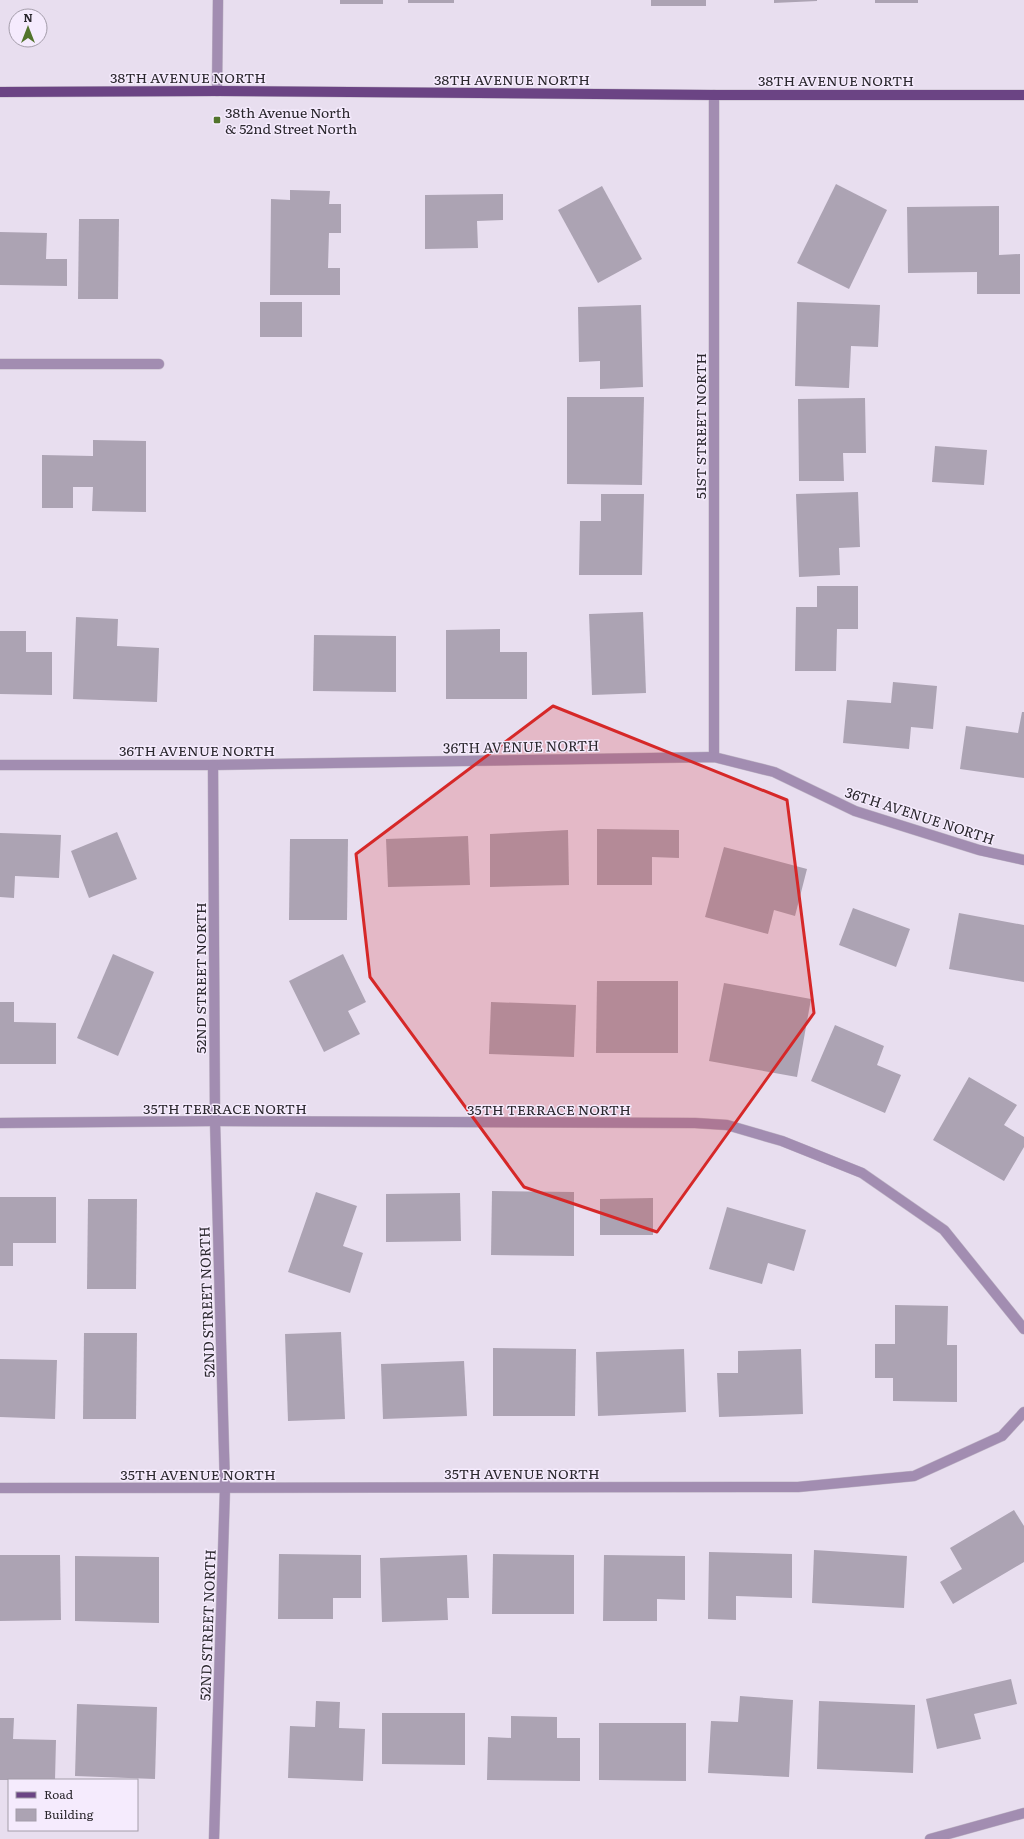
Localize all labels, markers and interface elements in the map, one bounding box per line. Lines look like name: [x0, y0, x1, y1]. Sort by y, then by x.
north arrow: [8, 8, 48, 48]
text: N: [23, 9, 33, 25]
street label: 38TH AVENUE NORTH: [110, 67, 266, 87]
street label: 38TH AVENUE NORTH: [434, 69, 590, 89]
street label: 38TH AVENUE NORTH: [758, 70, 914, 90]
place label: 38th Avenue North & 52nd Street North: [225, 102, 357, 138]
marker: 38th Avenue North & 52nd Street North: [212, 115, 222, 125]
street label: 51ST STREET NORTH: [690, 353, 710, 499]
street label: 36TH AVENUE NORTH: [443, 735, 599, 757]
street label: 36TH AVENUE NORTH: [119, 740, 275, 760]
street label: 36TH AVENUE NORTH: [843, 781, 997, 849]
street label: 52ND STREET NORTH: [190, 902, 210, 1054]
street label: 35TH TERRACE NORTH: [143, 1098, 307, 1118]
street label: 35TH TERRACE NORTH: [467, 1099, 631, 1119]
street label: 52ND STREET NORTH: [193, 1226, 219, 1378]
street label: 35TH AVENUE NORTH: [444, 1463, 600, 1483]
street label: 35TH AVENUE NORTH: [120, 1464, 276, 1484]
street label: 52ND STREET NORTH: [194, 1549, 220, 1701]
legend: [8, 1779, 138, 1831]
text: Road: [44, 1785, 74, 1803]
text: Building: [44, 1805, 94, 1823]

